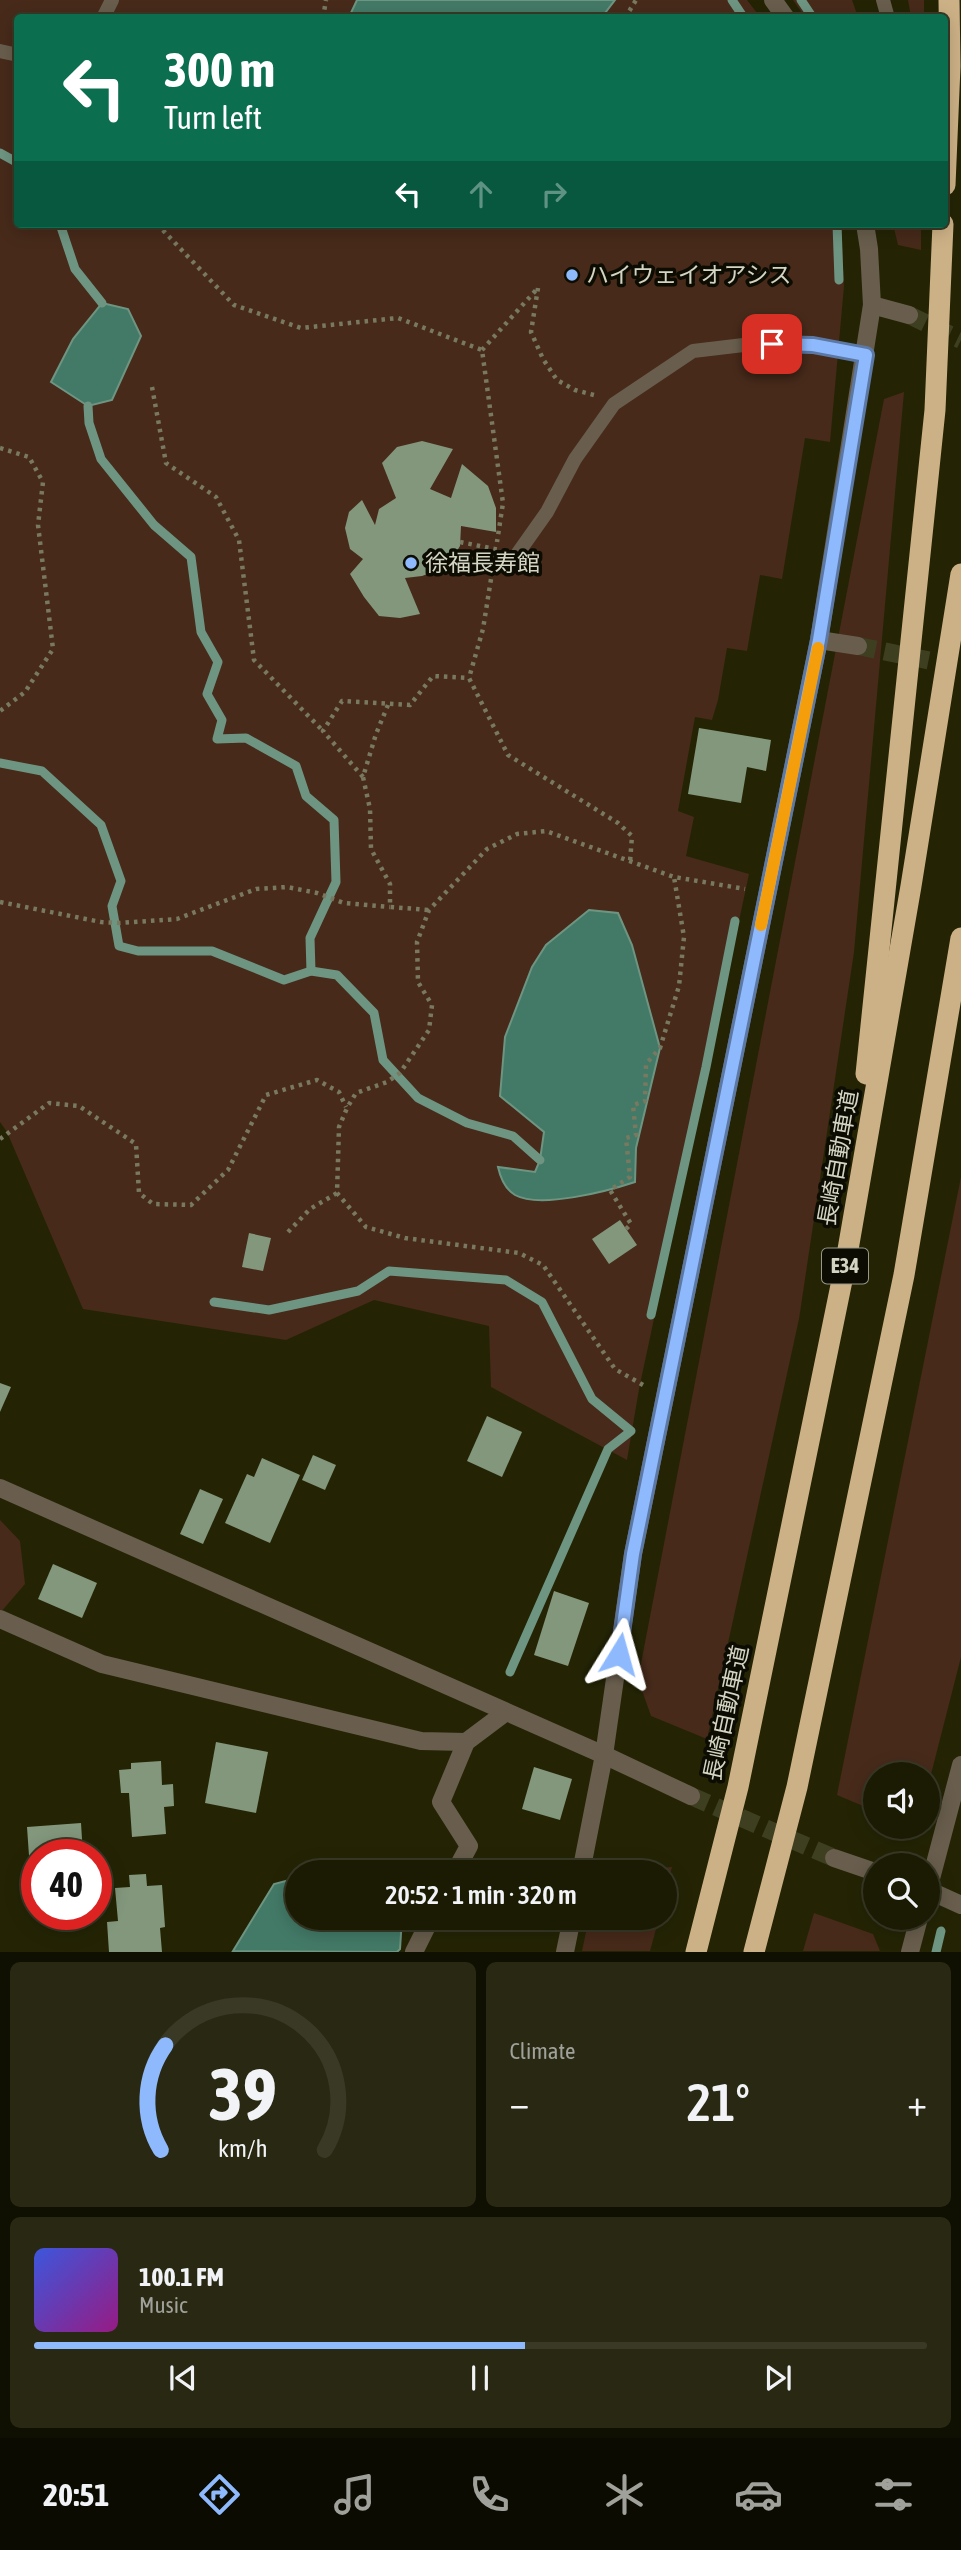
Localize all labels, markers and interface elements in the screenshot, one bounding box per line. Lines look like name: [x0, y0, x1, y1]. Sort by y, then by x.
text: 300 m: [164, 41, 275, 97]
icon: left: [49, 42, 140, 133]
text: Turn left: [164, 99, 262, 136]
icon: left: [389, 175, 427, 213]
icon: ahead: [462, 175, 500, 213]
icon: right: [535, 175, 573, 213]
place label: ハイウェイオアシス: [586, 262, 792, 288]
marker: ハイウェイオアシス: [564, 267, 580, 283]
pin: [742, 314, 802, 374]
icon: arrive: [753, 325, 791, 363]
place label: 徐福長寿館: [425, 550, 540, 576]
marker: 徐福長寿館: [403, 555, 419, 571]
street label: 長崎自動車道: [813, 1088, 863, 1228]
road number: E34: [822, 1248, 868, 1284]
position arrow: [582, 1617, 656, 1691]
street label: 長崎自動車道: [699, 1643, 753, 1783]
map controls: [863, 1762, 940, 1930]
button: sound: [863, 1762, 940, 1839]
speed limit sign: 40: [21, 1839, 112, 1930]
button: search: [863, 1853, 940, 1930]
text: 20:52 · 1 min · 320 m: [385, 1880, 577, 1910]
text: Climate: [510, 2038, 575, 2064]
text: 39: [209, 2053, 277, 2136]
text: 21°: [687, 2072, 750, 2132]
text: −: [510, 2081, 529, 2124]
text: +: [907, 2081, 927, 2124]
text: km/h: [218, 2134, 268, 2162]
text: 100.1 FM: [139, 2262, 224, 2292]
text: Music: [139, 2292, 187, 2318]
icon: previous: [164, 2359, 202, 2397]
icon: pause: [461, 2359, 499, 2397]
icon: next: [759, 2359, 797, 2397]
icon: directions: [195, 2470, 244, 2519]
icon: music: [330, 2470, 379, 2519]
icon: phone: [465, 2470, 514, 2519]
icon: climate: [600, 2470, 649, 2519]
icon: car: [734, 2470, 783, 2519]
icon: filters: [869, 2470, 918, 2519]
text: 20:51: [43, 2476, 109, 2513]

